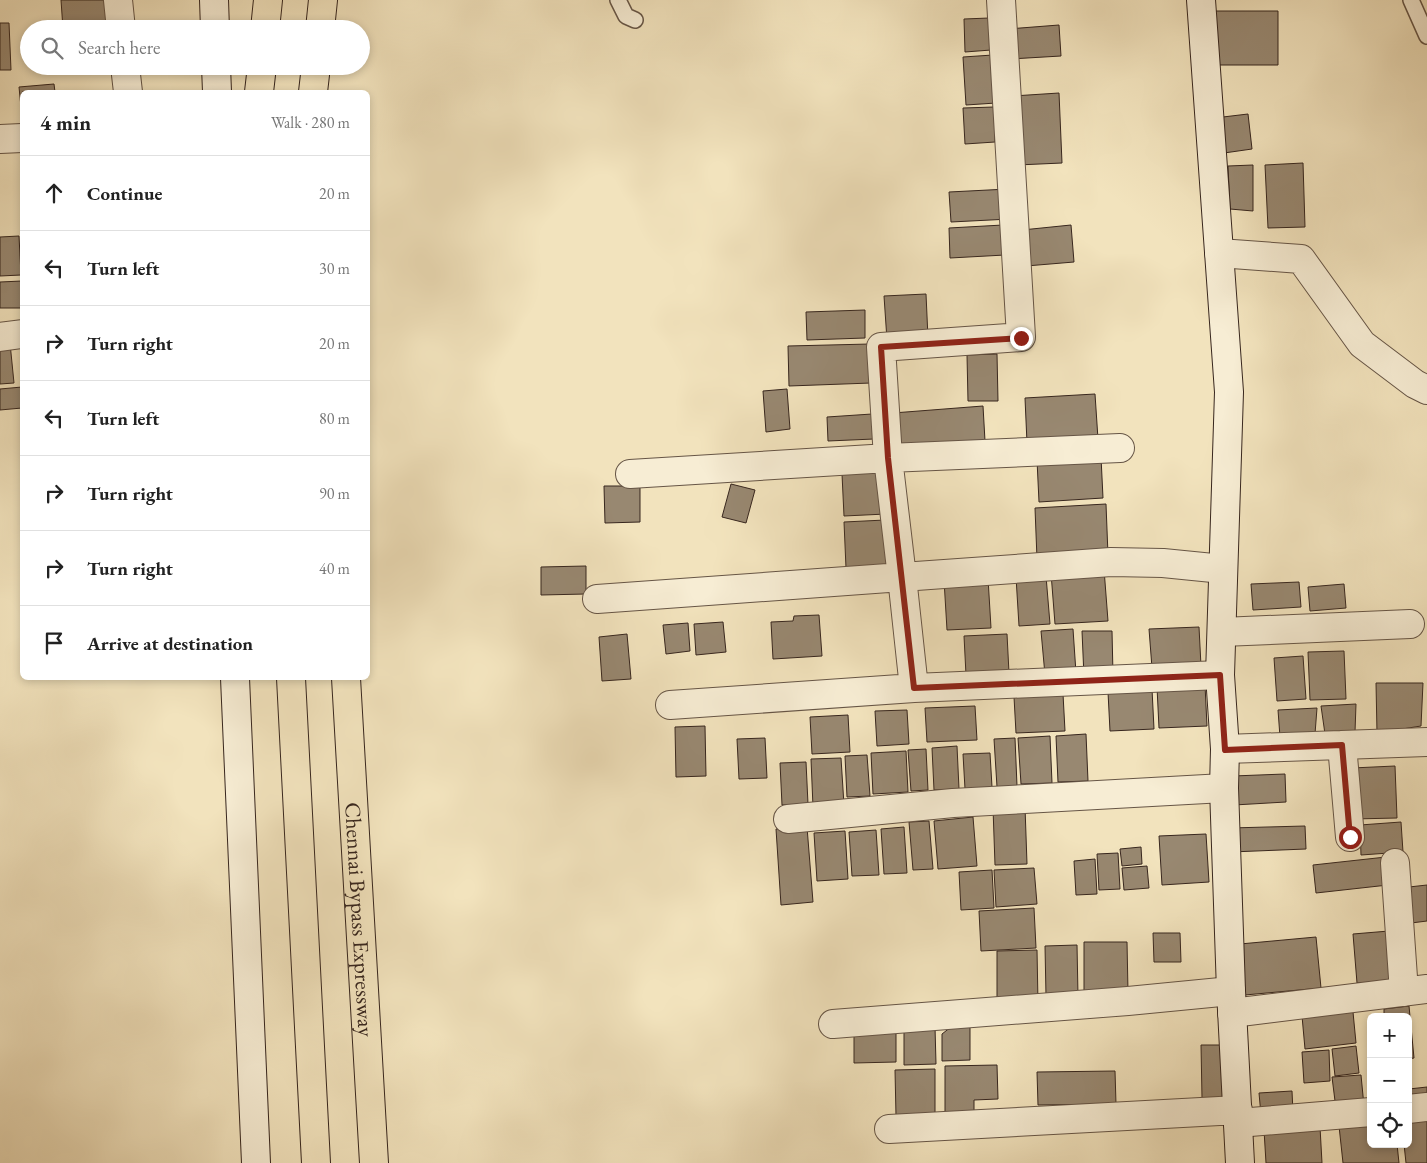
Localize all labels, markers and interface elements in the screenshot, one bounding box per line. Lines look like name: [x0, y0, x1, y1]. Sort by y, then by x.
search box: [20, 20, 370, 75]
icon: search: [38, 34, 66, 62]
text: Search here: [78, 35, 160, 60]
text: 4 min: [40, 109, 91, 136]
text: Walk · 280 m: [271, 112, 350, 133]
icon: ahead: [40, 179, 68, 207]
text: Continue: [87, 181, 162, 206]
text: 20 m: [319, 183, 350, 204]
icon: left: [40, 254, 68, 282]
text: Turn left: [87, 256, 159, 281]
text: 30 m: [319, 258, 350, 279]
route end: [1010, 327, 1033, 350]
icon: right: [40, 329, 68, 357]
text: Turn right: [87, 331, 173, 356]
text: 20 m: [319, 333, 350, 354]
icon: left: [40, 404, 68, 432]
text: Turn left: [87, 406, 159, 431]
text: 80 m: [319, 408, 350, 429]
icon: right: [40, 479, 68, 507]
text: Turn right: [87, 481, 173, 506]
text: 90 m: [319, 483, 350, 504]
icon: right: [40, 554, 68, 582]
text: Turn right: [87, 556, 173, 581]
text: 40 m: [319, 558, 350, 579]
icon: arrive: [40, 629, 68, 657]
text: Arrive at destination: [87, 631, 253, 656]
street label: Chennai Bypass Expressway: [338, 802, 381, 1038]
route start: [1339, 826, 1362, 849]
map controls: [1367, 1013, 1412, 1148]
button: +: [1367, 1013, 1412, 1058]
button: −: [1367, 1058, 1412, 1103]
button: locate: [1367, 1103, 1412, 1148]

